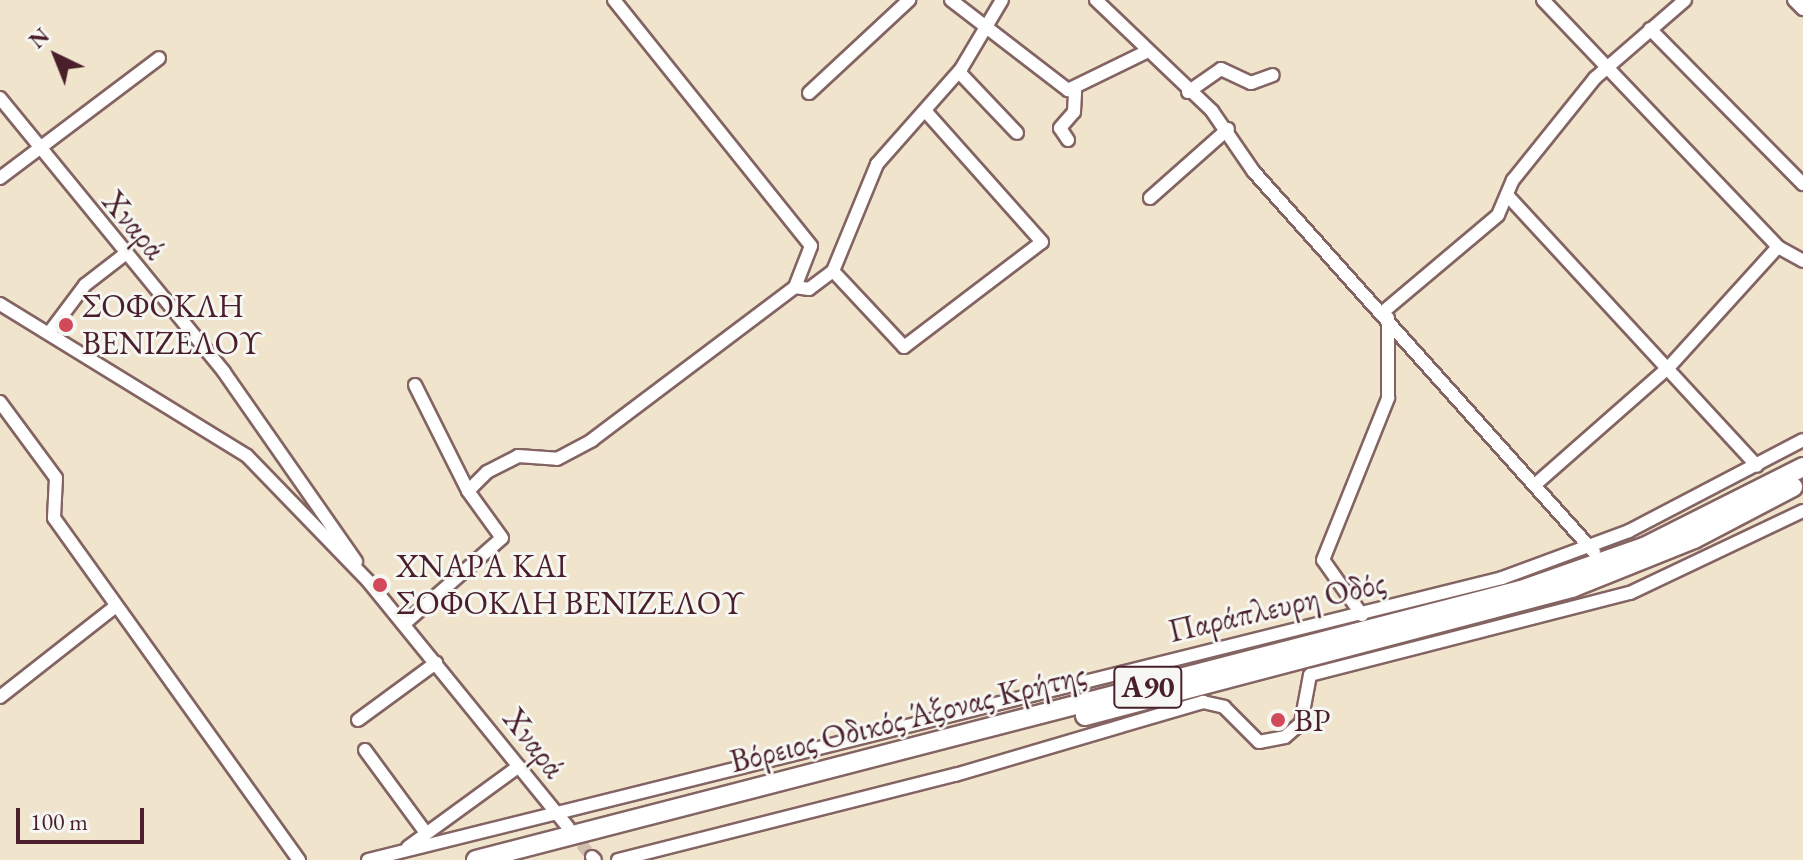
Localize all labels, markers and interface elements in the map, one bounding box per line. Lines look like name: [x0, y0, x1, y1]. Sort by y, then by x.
north arrow: [16, 16, 96, 96]
text: N: [23, 21, 56, 55]
street label: Χναρά: [94, 183, 174, 267]
place label: ΣΟΦΟΚΛΗ ΒΕΝΙΖΕΛΟΥ: [82, 288, 263, 363]
marker: ΣΟΦΟΚΛΗ ΒΕΝΙΖΕΛΟΥ: [57, 316, 75, 334]
place label: ΧΝΑΡΑ ΚΑΙ ΣΟΦΟΚΛΗ ΒΕΝΙΖΕΛΟΥ: [396, 548, 745, 623]
street label: Παράπλευρη Οδός: [1165, 563, 1389, 651]
marker: ΧΝΑΡΑ ΚΑΙ ΣΟΦΟΚΛΗ ΒΕΝΙΖΕΛΟΥ: [371, 576, 389, 594]
street label: Βόρειος Οδικός Άξονας Κρήτης: [726, 655, 1090, 781]
road number: Α90: [1112, 661, 1184, 713]
street label: Χναρά: [495, 700, 573, 786]
place label: BP: [1294, 701, 1330, 739]
marker: BP: [1269, 711, 1287, 729]
scale bar: [20, 792, 148, 842]
text: 100 m: [30, 806, 88, 837]

